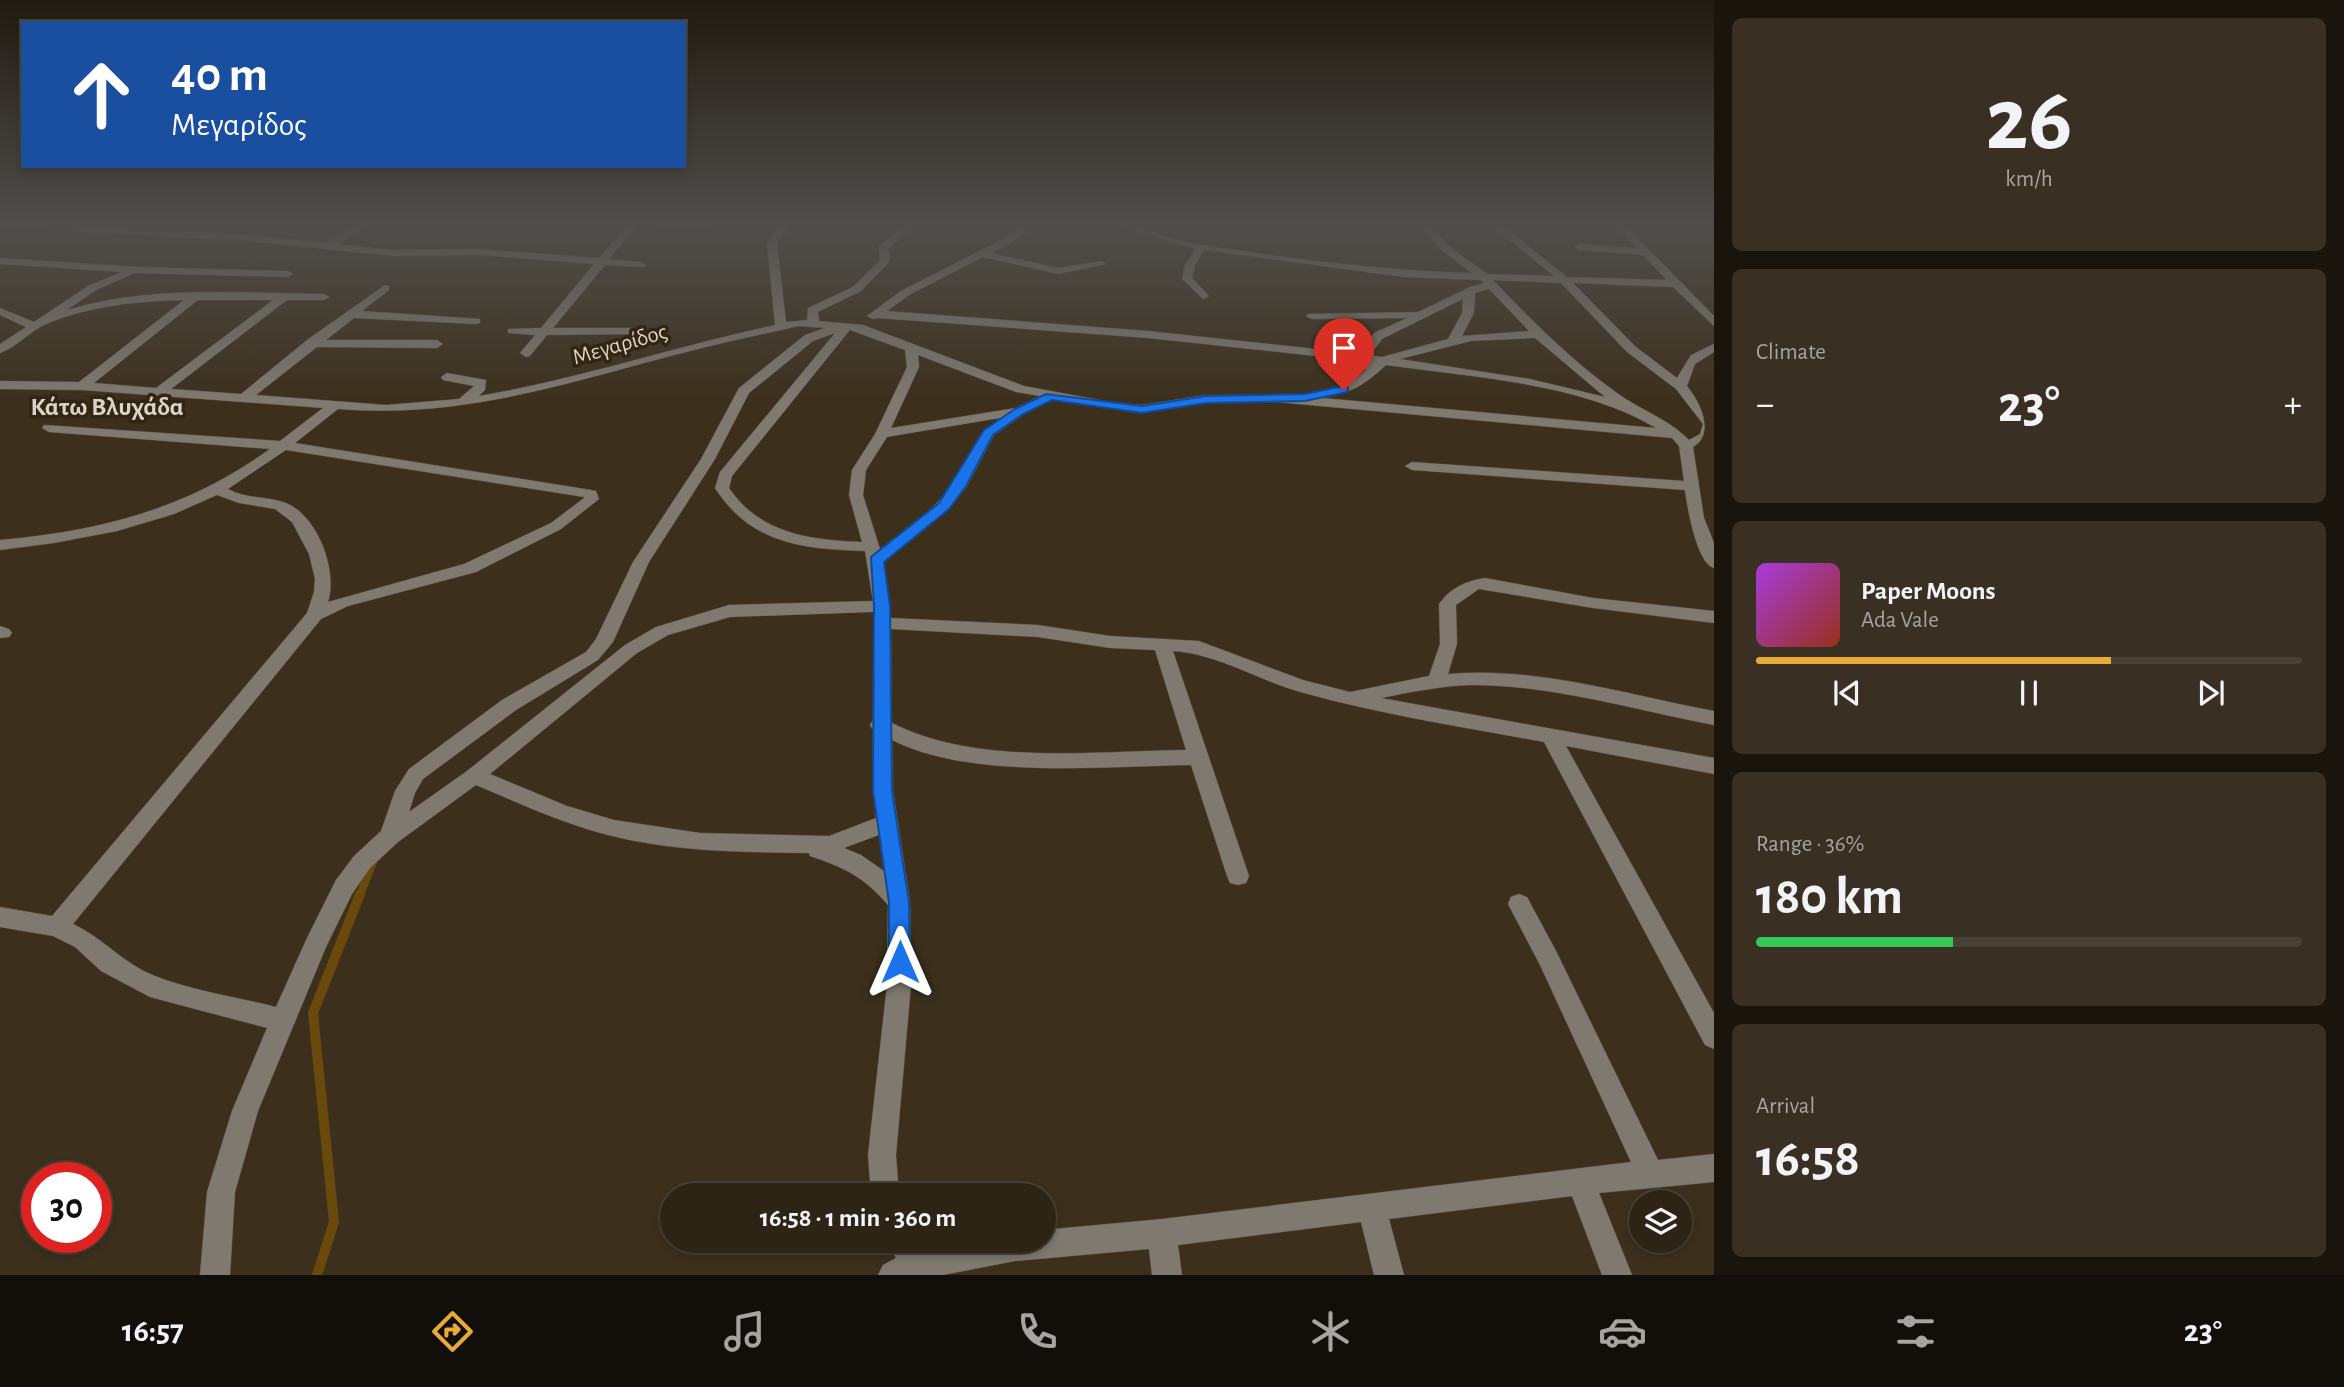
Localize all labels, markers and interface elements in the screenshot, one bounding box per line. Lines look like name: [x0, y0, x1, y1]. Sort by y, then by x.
icon: ahead: [56, 49, 147, 140]
text: 40 m: [171, 51, 268, 100]
text: 26: [1986, 75, 2072, 166]
text: Μεγαρίδος: [171, 109, 307, 141]
text: km/h: [2005, 168, 2053, 191]
pin: [1314, 318, 1374, 390]
street label: Μεγαρίδος: [570, 320, 670, 369]
icon: arrive: [1325, 329, 1363, 367]
text: Climate: [1756, 341, 1826, 364]
text: 23°: [1998, 379, 2060, 431]
text: −: [1756, 386, 1774, 424]
text: +: [2284, 386, 2302, 424]
district label: Κάτω Βλυχάδα: [30, 394, 184, 420]
text: Paper Moons: [1861, 578, 1996, 604]
text: Ada Vale: [1861, 609, 1939, 632]
icon: previous: [1828, 674, 1866, 712]
icon: pause: [2010, 674, 2048, 712]
icon: next: [2192, 674, 2230, 712]
text: Range · 36%: [1756, 833, 1864, 856]
text: 180 km: [1756, 871, 1903, 923]
position arrow: [863, 925, 937, 999]
text: Arrival: [1756, 1095, 1815, 1118]
text: 16:58: [1756, 1133, 1860, 1185]
speed limit sign: 30: [21, 1162, 112, 1253]
map controls: [1629, 1190, 1692, 1253]
button: layers: [1629, 1190, 1692, 1253]
text: 16:58 · 1 min · 360 m: [760, 1205, 956, 1231]
icon: directions: [428, 1307, 477, 1356]
icon: music: [720, 1307, 769, 1356]
icon: phone: [1013, 1307, 1062, 1356]
icon: climate: [1306, 1307, 1355, 1356]
icon: car: [1598, 1307, 1647, 1356]
icon: filters: [1891, 1307, 1940, 1356]
text: 16:57: [122, 1315, 184, 1347]
text: 23°: [2184, 1315, 2222, 1347]

